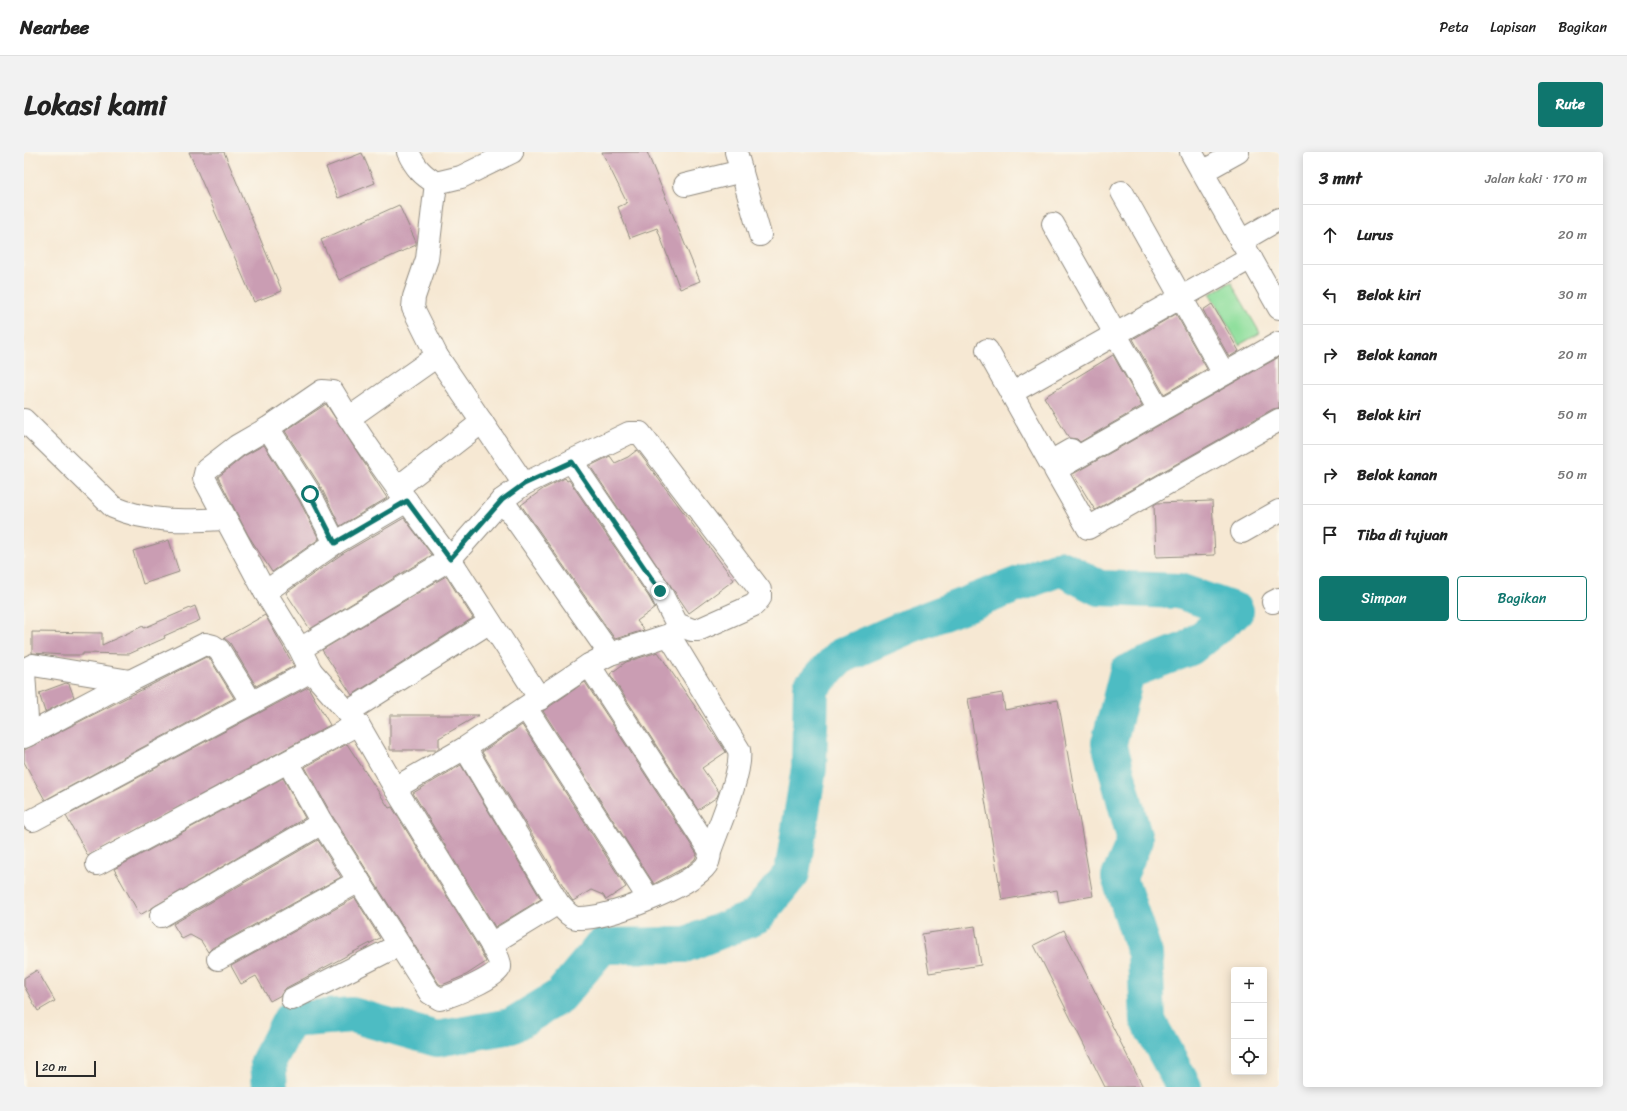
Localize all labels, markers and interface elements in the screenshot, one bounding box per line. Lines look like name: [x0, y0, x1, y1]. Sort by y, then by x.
text: Nearbee: [20, 11, 89, 44]
text: Peta: [1439, 15, 1468, 40]
text: Lapisan: [1490, 15, 1536, 40]
text: Bagikan: [1558, 15, 1607, 40]
text: Lokasi kami: [24, 80, 166, 129]
button: Rute: [1538, 82, 1603, 127]
text: 3 mnt: [1319, 163, 1362, 193]
text: Jalan kaki · 170 m: [1485, 167, 1587, 190]
text: Lurus: [1357, 222, 1393, 248]
text: 20 m: [1558, 223, 1587, 246]
icon: ahead: [1319, 224, 1341, 246]
text: Belok kiri: [1357, 282, 1420, 308]
text: 30 m: [1558, 283, 1587, 306]
icon: left: [1319, 284, 1341, 306]
text: Belok kanan: [1357, 342, 1437, 368]
text: 20 m: [1558, 343, 1587, 366]
icon: right: [1319, 344, 1341, 366]
text: Belok kiri: [1357, 402, 1420, 428]
text: 50 m: [1557, 403, 1587, 426]
icon: left: [1319, 404, 1341, 426]
text: Belok kanan: [1357, 462, 1437, 488]
text: 50 m: [1557, 463, 1587, 486]
icon: right: [1319, 464, 1341, 486]
route start: [301, 485, 319, 503]
text: Tiba di tujuan: [1357, 522, 1448, 548]
icon: arrive: [1319, 524, 1341, 546]
button: Simpan: [1319, 576, 1449, 621]
button: Bagikan: [1457, 576, 1587, 621]
route end: [651, 582, 669, 600]
map controls: [1231, 967, 1267, 1075]
button: +: [1231, 967, 1267, 1003]
button: −: [1231, 1003, 1267, 1039]
button: locate: [1231, 1039, 1267, 1075]
text: 20 m: [42, 1058, 67, 1077]
scale bar: [36, 1059, 96, 1078]

